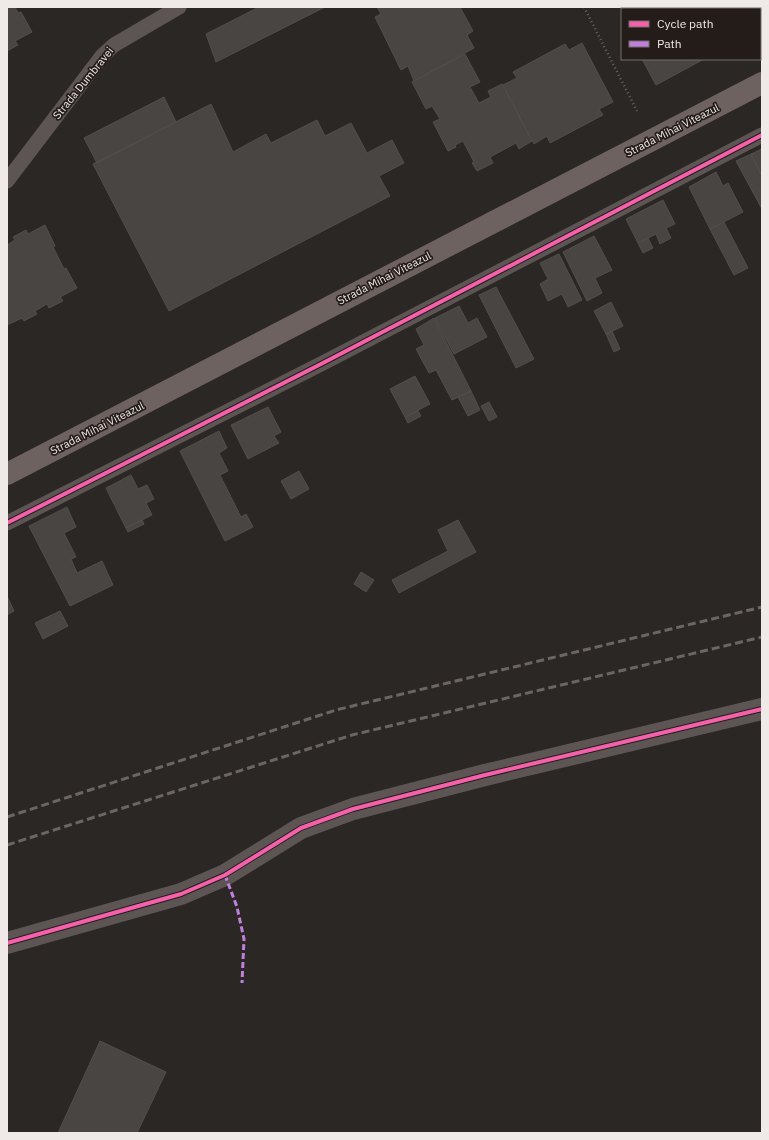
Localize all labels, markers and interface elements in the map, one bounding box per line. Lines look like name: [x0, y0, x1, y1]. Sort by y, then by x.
legend: [621, 8, 761, 60]
text: Cycle path: [657, 16, 714, 31]
text: Path: [657, 36, 682, 51]
street label: Strada Dumbravei: [50, 44, 116, 122]
street label: Strada Mihai Viteazul: [623, 100, 721, 160]
street label: Strada Mihai Viteazul: [335, 248, 433, 308]
street label: Strada Mihai Viteazul: [48, 398, 146, 458]

